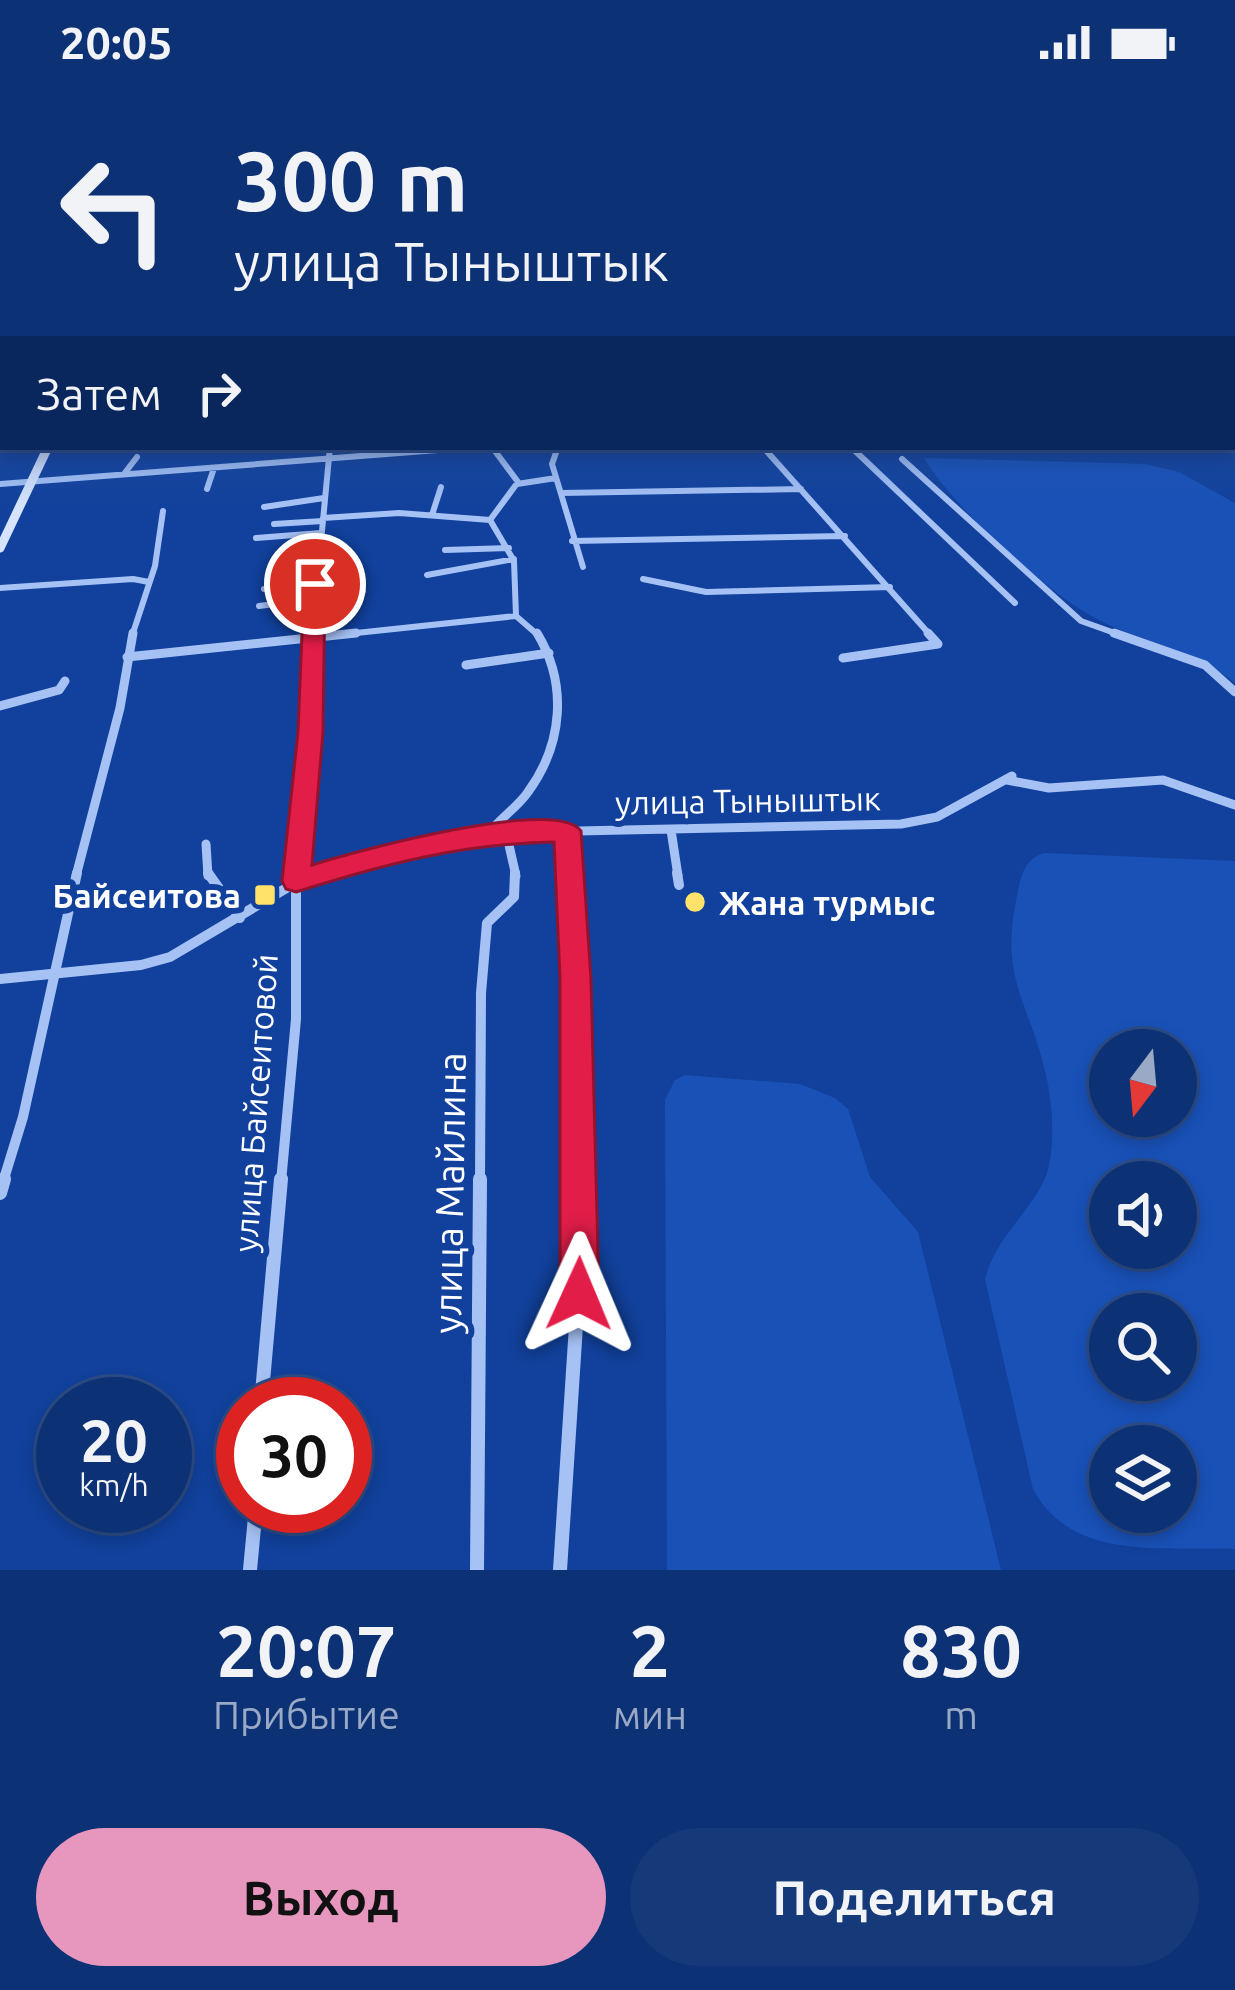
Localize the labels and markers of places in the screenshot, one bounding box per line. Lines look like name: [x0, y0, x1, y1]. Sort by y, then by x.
pin: [264, 533, 366, 635]
place label: Байсеитова: [52, 877, 241, 914]
marker: Байсеитова: [252, 882, 278, 908]
place label: Жана турмыс: [719, 884, 936, 921]
marker: Жана турмыс: [682, 889, 708, 915]

